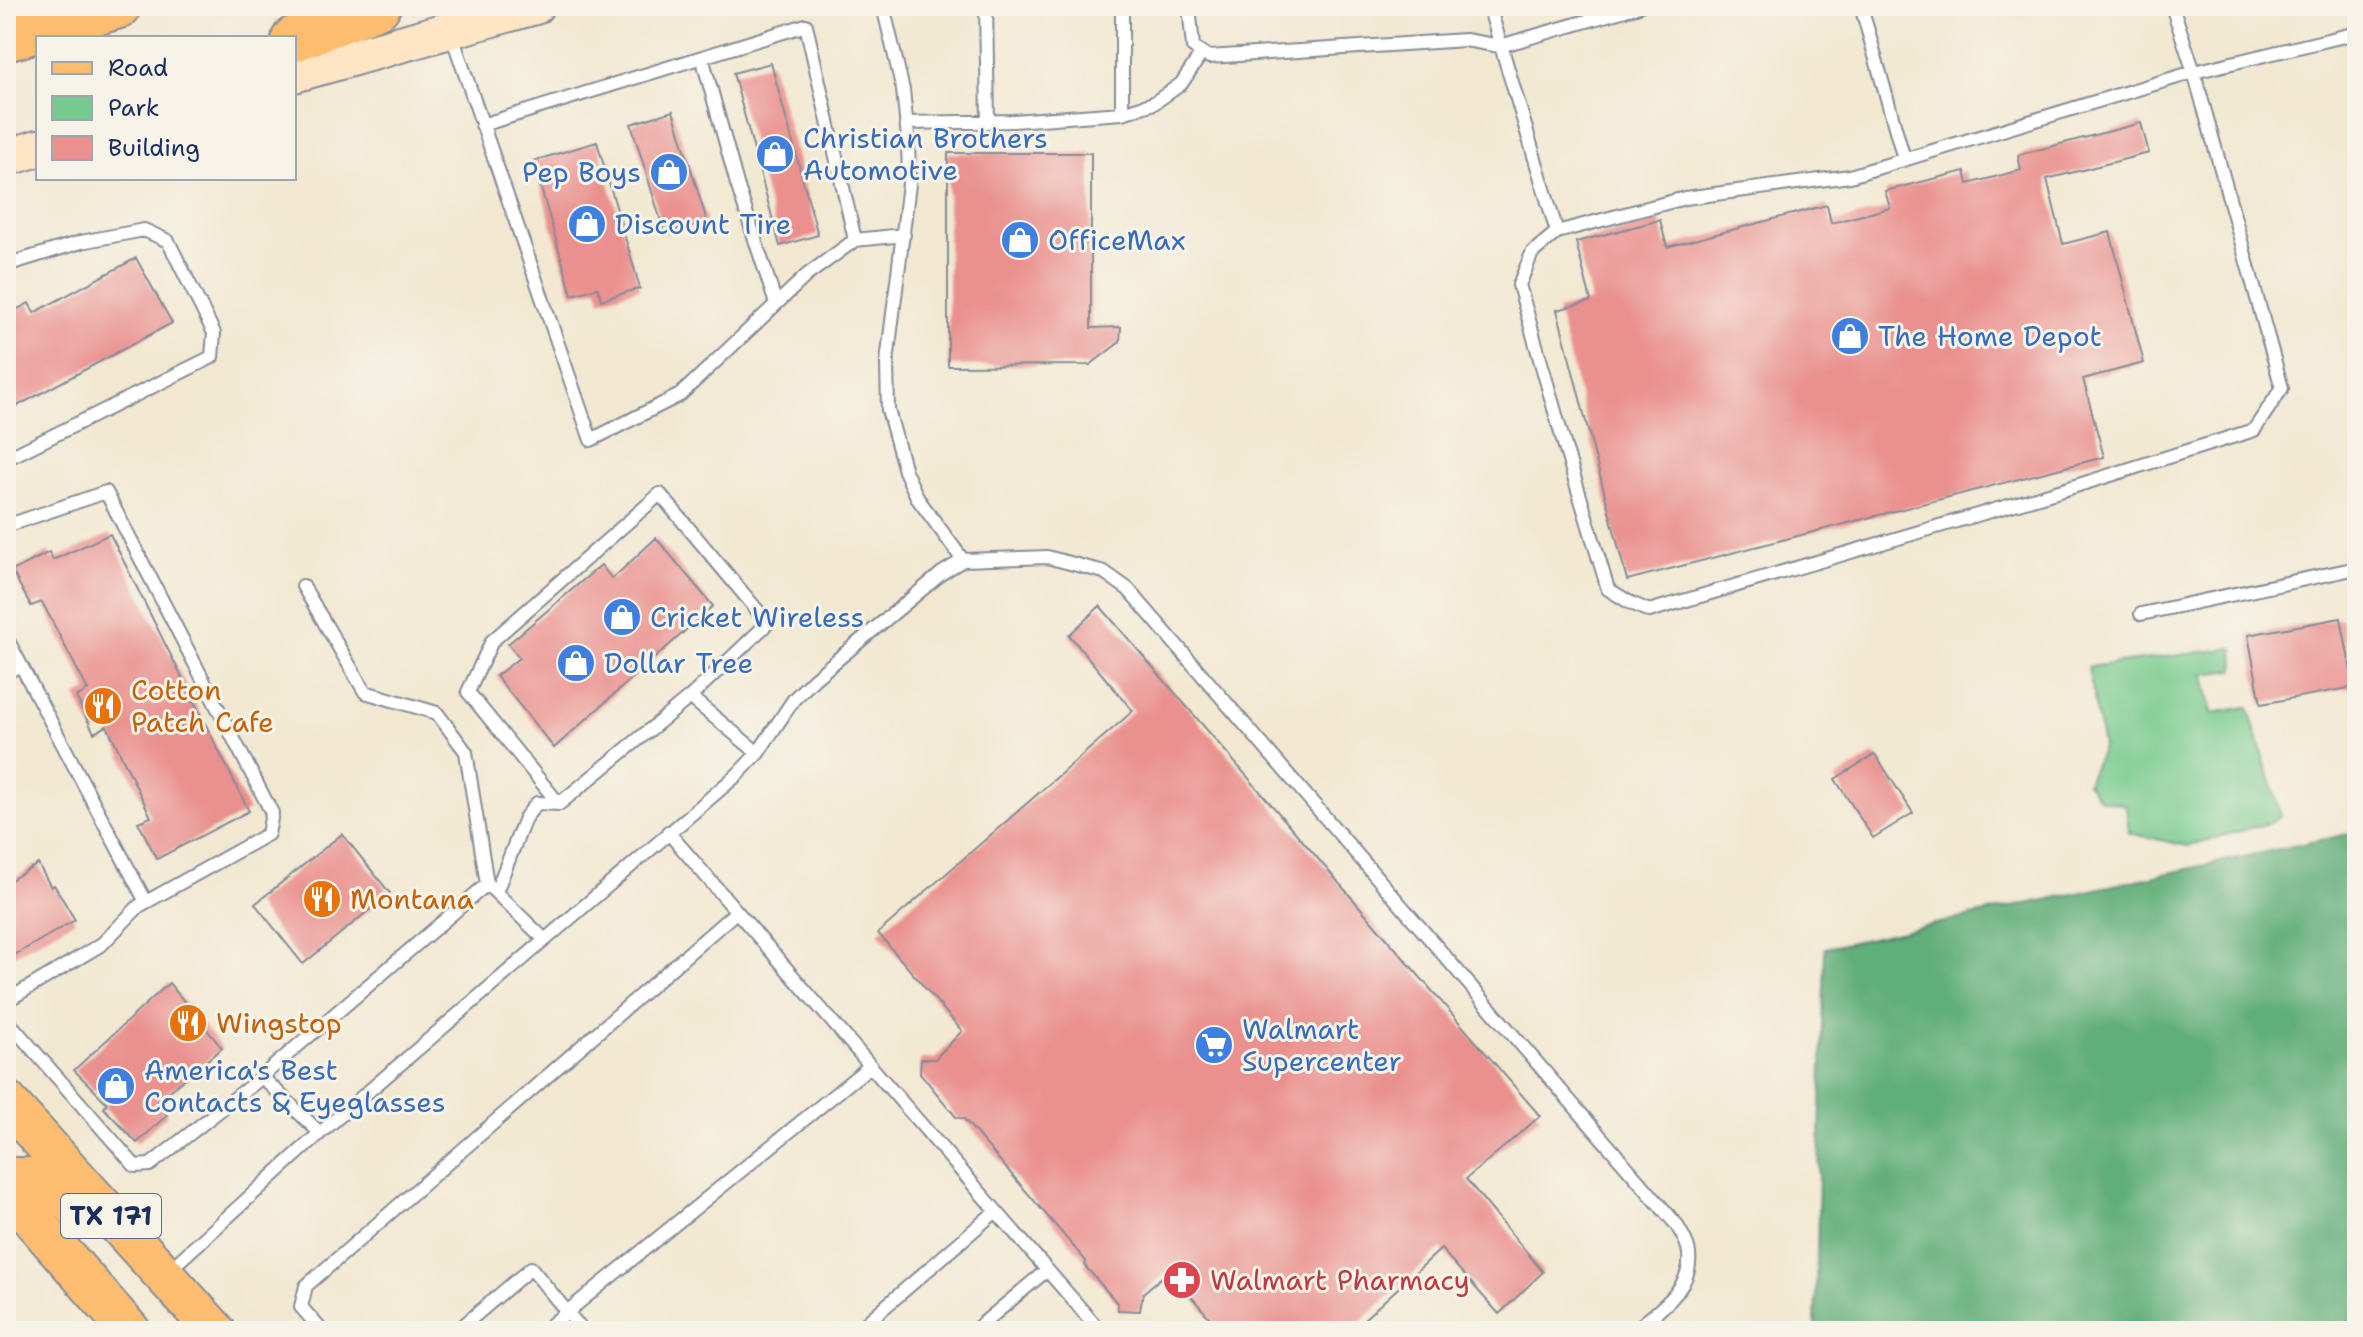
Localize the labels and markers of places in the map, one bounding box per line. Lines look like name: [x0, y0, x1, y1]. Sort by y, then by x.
place label: Christian Brothers Automotive: [803, 119, 1048, 189]
shop icon: Christian Brothers Automotive: [754, 133, 796, 175]
shop icon: Pep Boys: [648, 151, 690, 193]
place label: Pep Boys: [522, 153, 641, 191]
shop icon: Discount Tire: [566, 203, 608, 245]
place label: Discount Tire: [615, 205, 791, 243]
shop icon: OfficeMax: [999, 219, 1041, 261]
place label: OfficeMax: [1048, 221, 1186, 259]
shop icon: The Home Depot: [1829, 315, 1871, 357]
place label: The Home Depot: [1878, 317, 2102, 355]
shop icon: Cricket Wireless: [601, 596, 643, 638]
place label: Cricket Wireless: [650, 598, 864, 636]
shop icon: Dollar Tree: [555, 642, 597, 684]
place label: Dollar Tree: [604, 644, 753, 682]
place label: Cotton Patch Cafe: [131, 671, 274, 741]
restaurant icon: Cotton Patch Cafe: [82, 685, 124, 727]
restaurant icon: Montana: [301, 878, 343, 920]
place label: Montana: [350, 880, 474, 918]
restaurant icon: Wingstop: [167, 1002, 209, 1044]
place label: Wingstop: [216, 1004, 342, 1042]
place label: Walmart Supercenter: [1242, 1010, 1402, 1080]
supermarket icon: Walmart Supercenter: [1193, 1024, 1235, 1066]
place label: America's Best Contacts & Eyeglasses: [144, 1051, 446, 1121]
shop icon: America's Best Contacts & Eyeglasses: [95, 1065, 137, 1107]
pharmacy icon: Walmart Pharmacy: [1161, 1259, 1203, 1301]
place label: Walmart Pharmacy: [1210, 1261, 1470, 1299]

